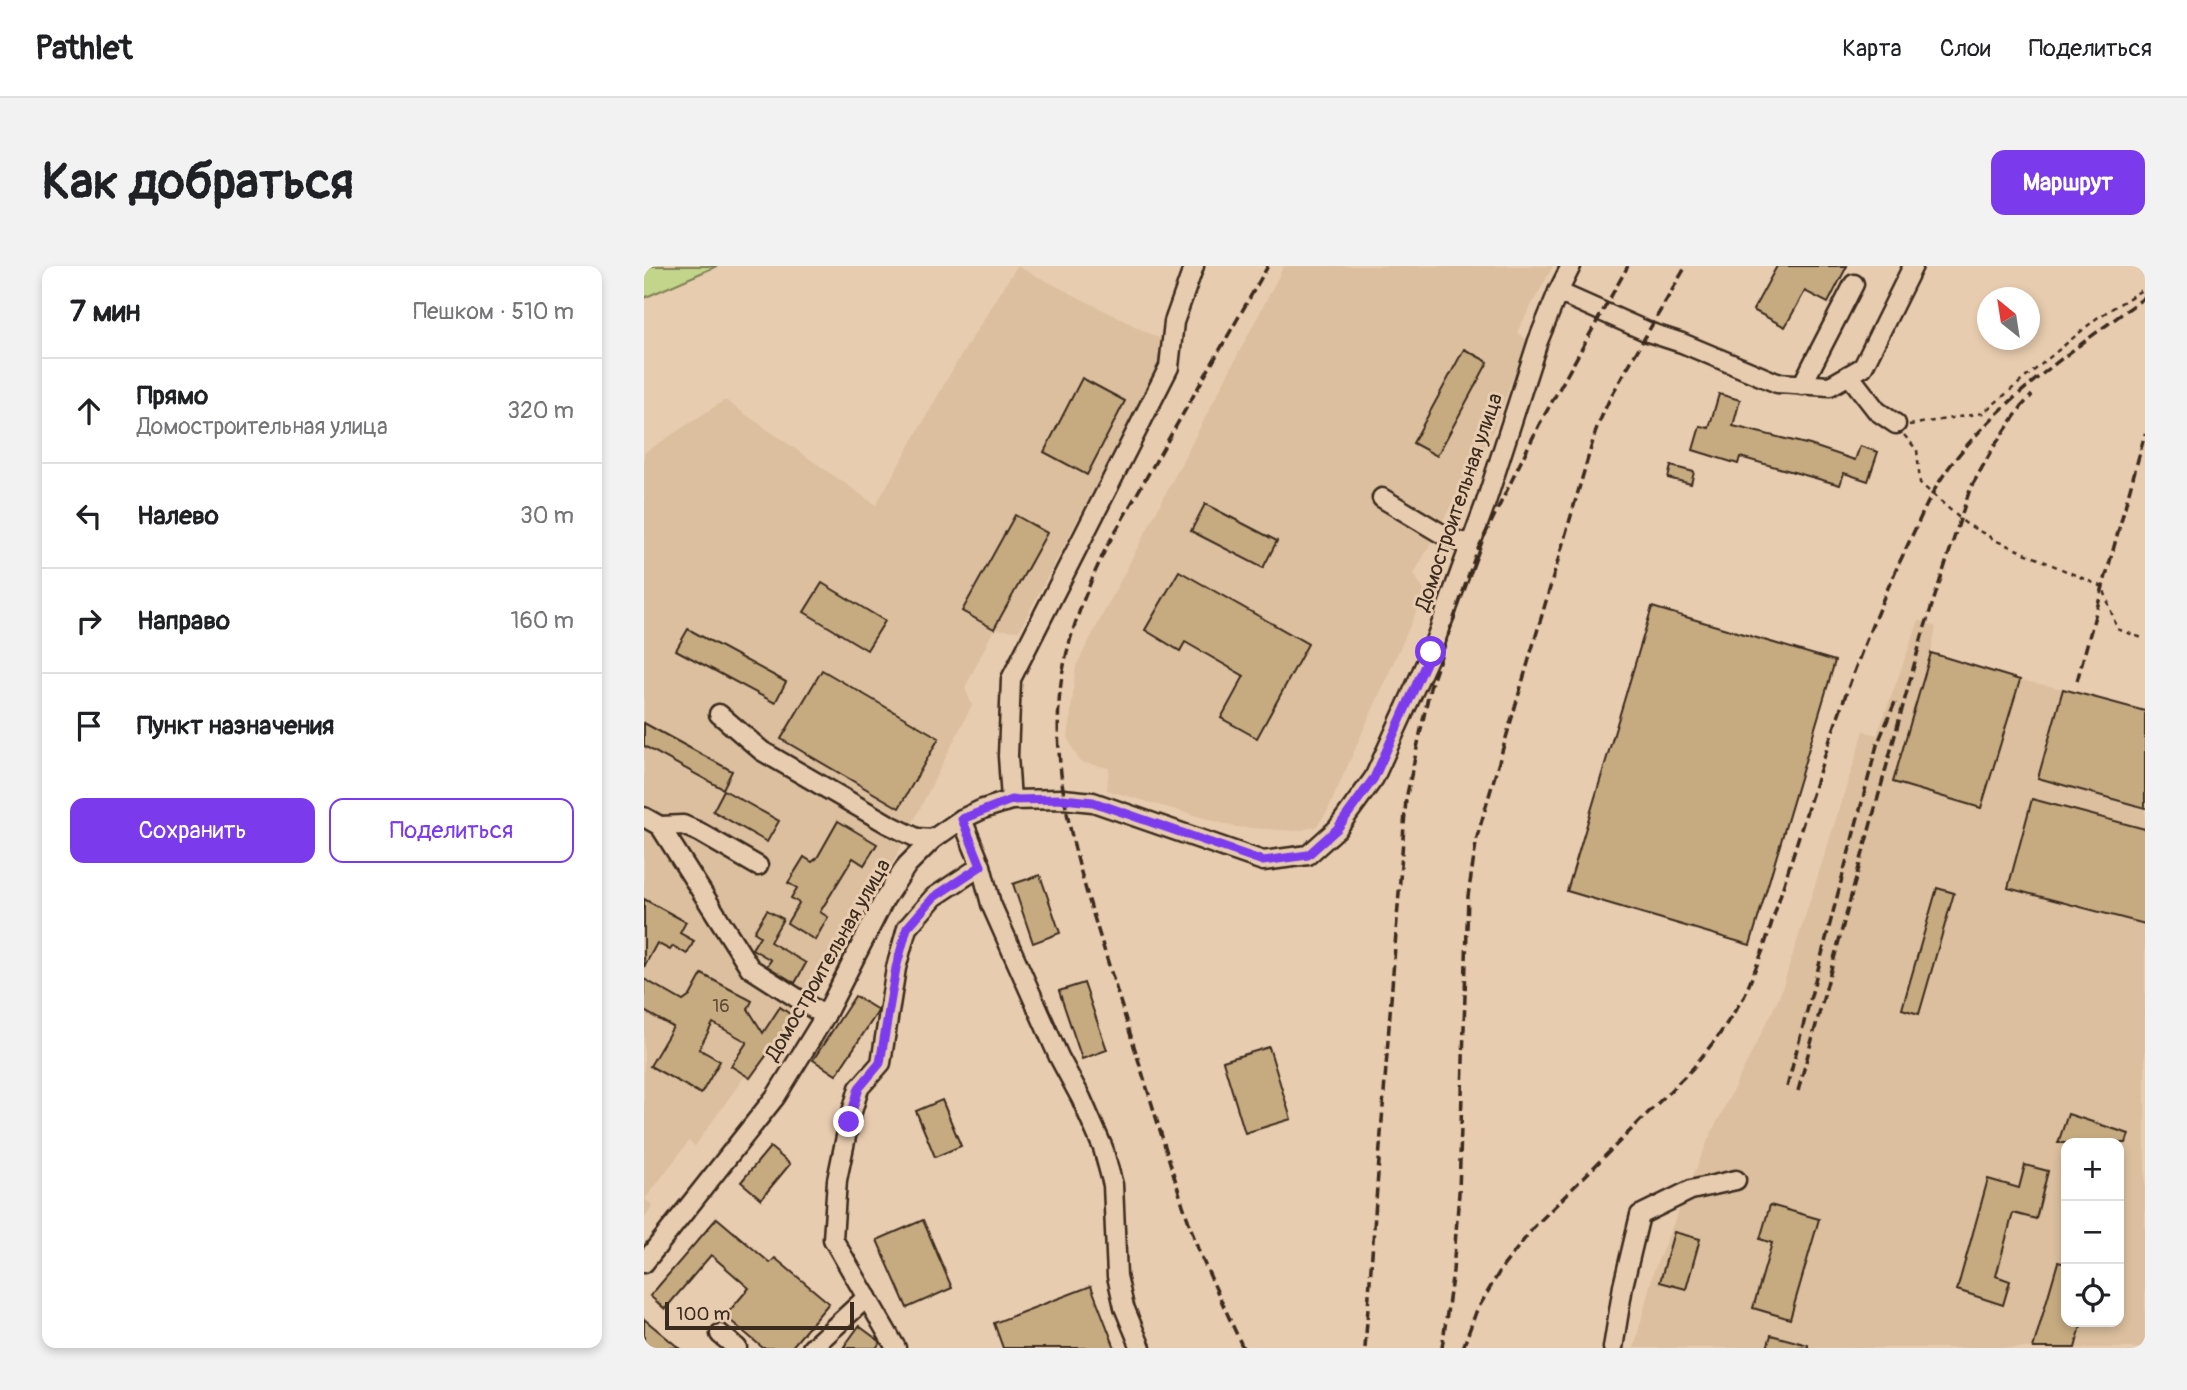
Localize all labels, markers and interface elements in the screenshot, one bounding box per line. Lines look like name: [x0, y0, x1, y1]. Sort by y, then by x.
text: Pathlet: [35, 28, 132, 69]
text: Карта: [1842, 34, 1902, 63]
text: Слои: [1940, 34, 1991, 63]
text: Поделиться: [2029, 34, 2152, 63]
button: Маршрут: [1991, 150, 2145, 215]
text: Как добраться: [42, 152, 354, 213]
north arrow: [1977, 287, 2040, 350]
text: 7 мин: [70, 293, 140, 330]
text: Пешком · 510 m: [413, 297, 574, 326]
text: Прямо: [137, 380, 208, 412]
street label: Домостроительная улица: [1409, 389, 1509, 616]
icon: ahead: [70, 392, 108, 430]
text: 320 m: [507, 396, 574, 425]
text: Домостроительная улица: [137, 412, 388, 441]
icon: left: [70, 497, 108, 535]
text: Налево: [137, 500, 219, 532]
text: 30 m: [520, 501, 574, 530]
icon: right: [70, 602, 108, 640]
text: Направо: [137, 605, 230, 637]
text: 160 m: [510, 606, 574, 635]
route start: [1415, 636, 1446, 667]
icon: arrive: [70, 707, 108, 745]
text: Пункт назначения: [137, 710, 334, 742]
button: Сохранить: [70, 798, 315, 863]
button: Поделиться: [329, 798, 574, 863]
street label: Домостроительная улица: [759, 854, 897, 1067]
house number: 16: [712, 995, 730, 1018]
route end: [833, 1106, 864, 1137]
map controls: [2061, 1138, 2124, 1327]
button: +: [2061, 1138, 2124, 1201]
button: −: [2061, 1201, 2124, 1264]
button: locate: [2061, 1264, 2124, 1327]
scale bar: [665, 1299, 854, 1331]
text: 100 m: [676, 1302, 730, 1326]

